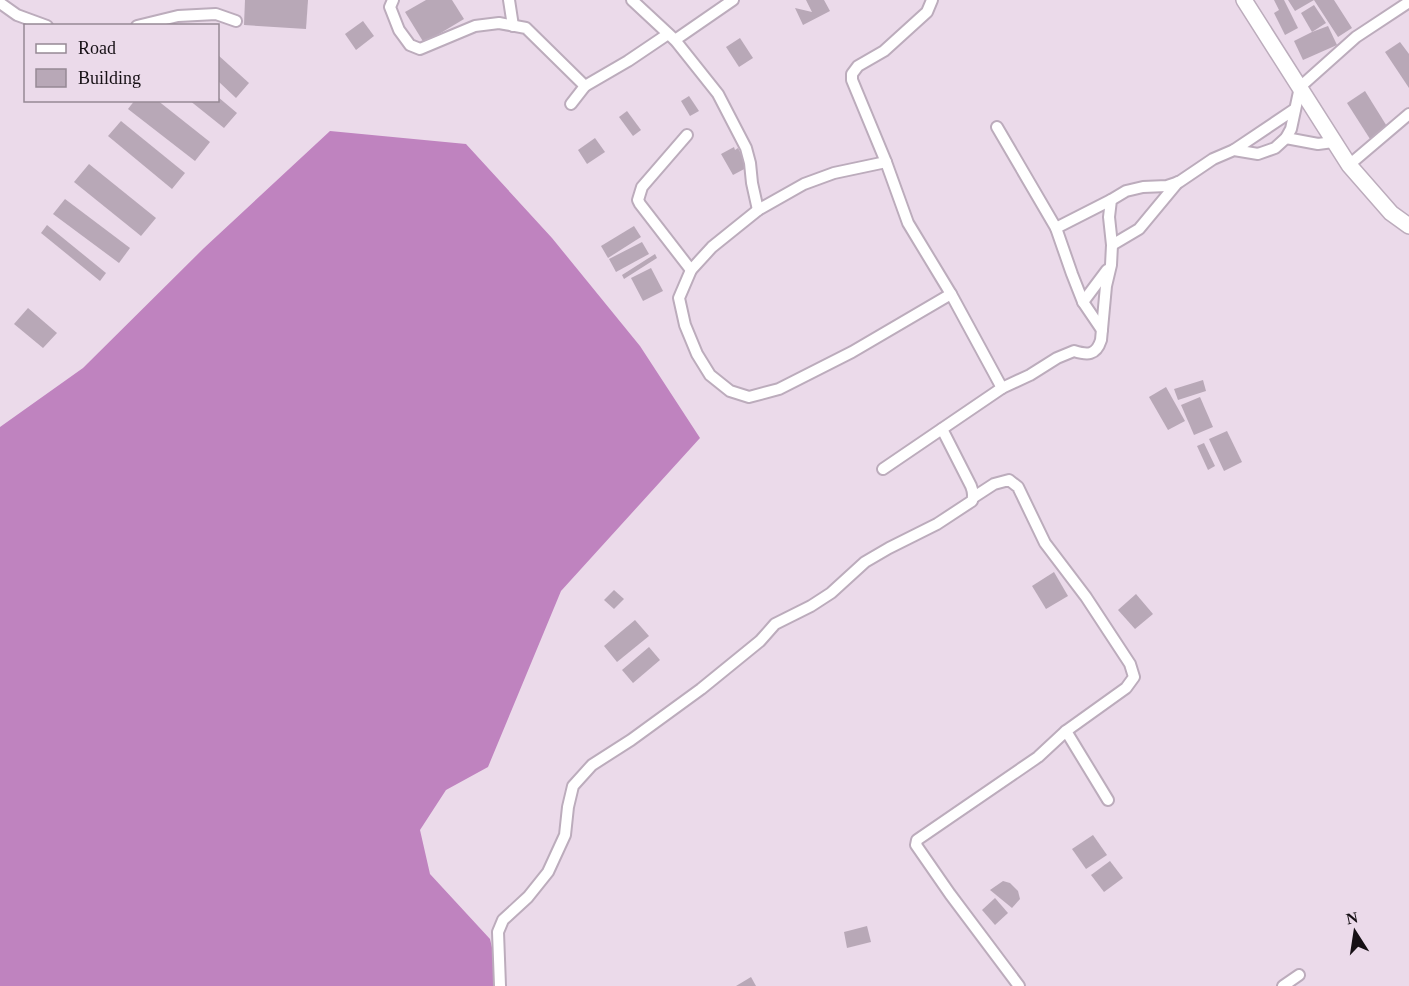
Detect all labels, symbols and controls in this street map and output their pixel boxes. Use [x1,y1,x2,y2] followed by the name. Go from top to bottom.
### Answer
[24,24,219,102] legend
[78,38,116,58] text: Road
[78,68,141,88] text: Building
[1325,902,1385,962] north arrow
[1345,908,1360,927] text: N

